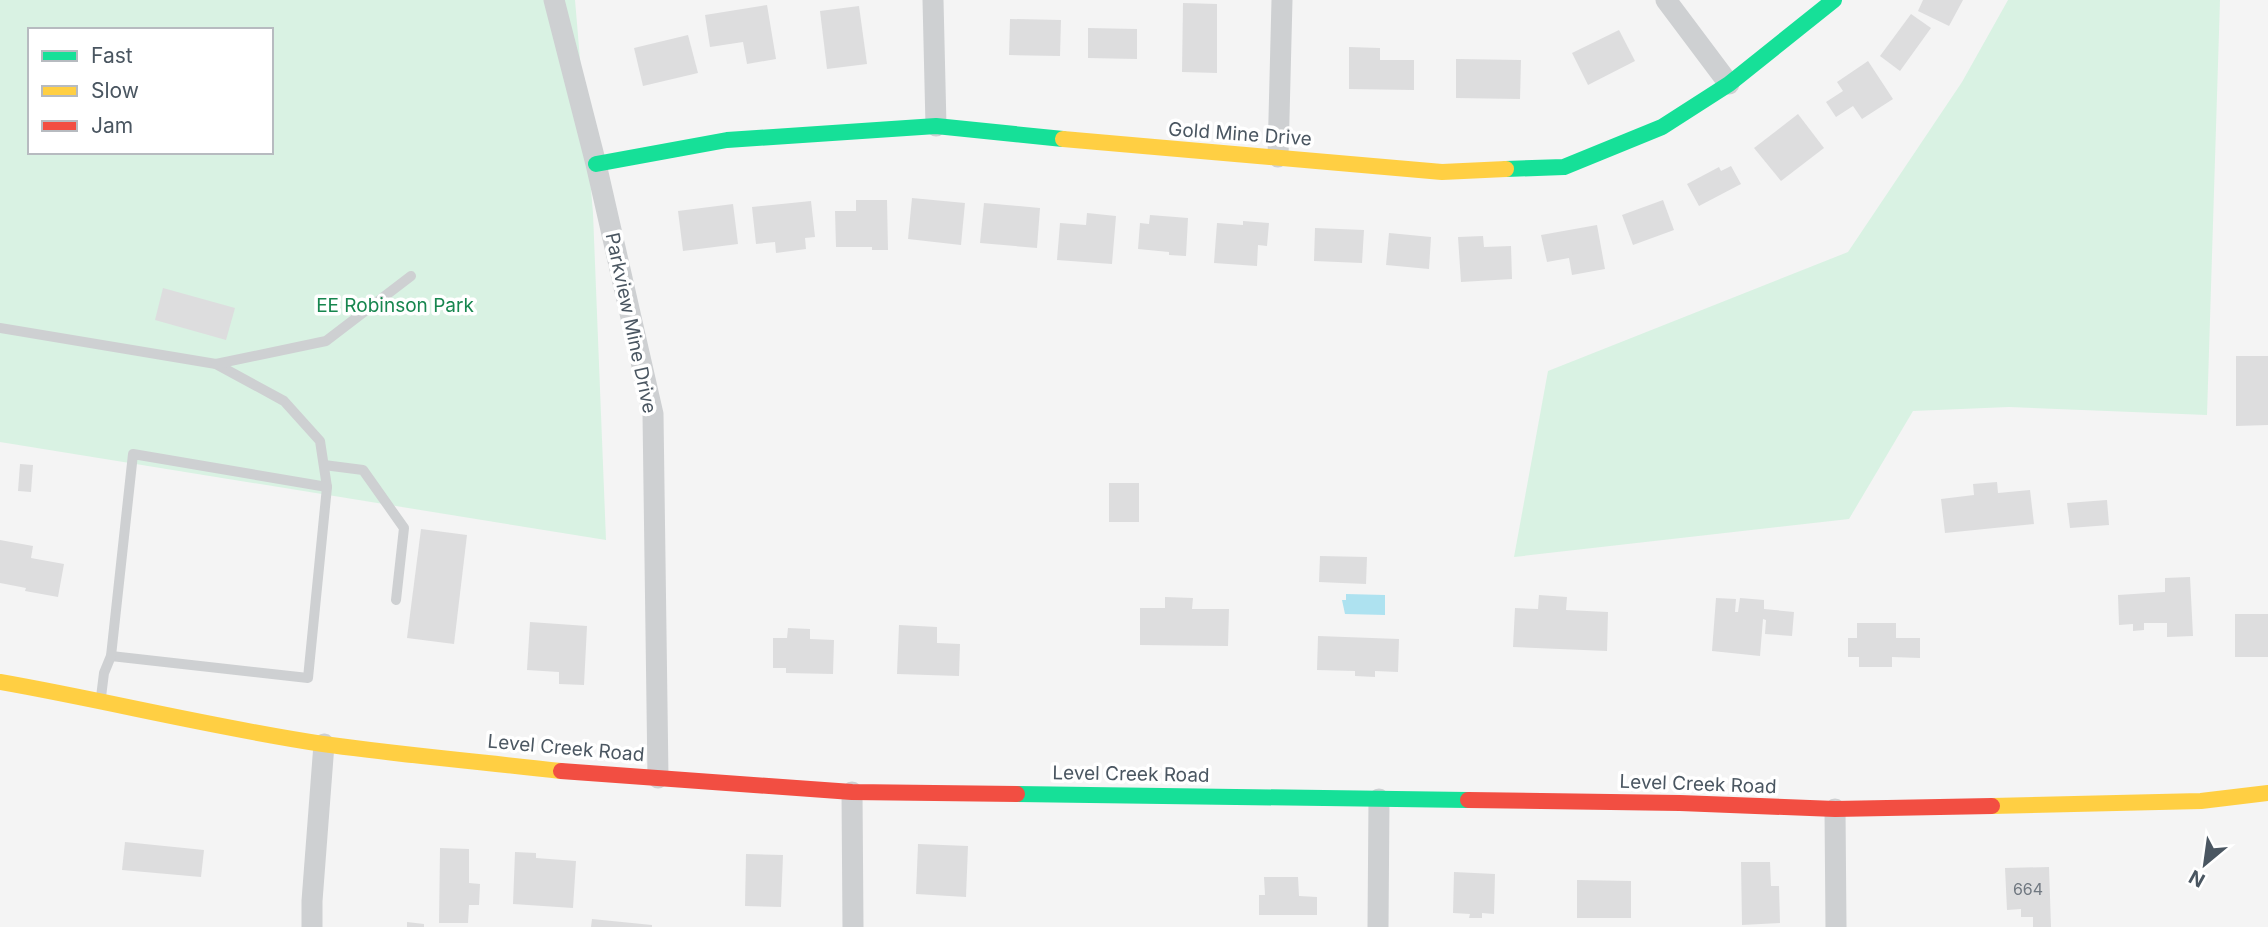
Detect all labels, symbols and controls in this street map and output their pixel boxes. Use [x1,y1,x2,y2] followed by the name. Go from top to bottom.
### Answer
[28,28,273,154] legend
[91,43,133,68] text: Fast
[91,78,139,103] text: Slow
[91,113,133,138] text: Jam
[1168,118,1312,150] street label: Gold Mine Drive
[601,231,661,415] street label: Parkview Mine Drive
[316,294,474,317] park label: EE Robinson Park
[487,730,645,766] street label: Level Creek Road
[1052,761,1210,787] street label: Level Creek Road
[1619,770,1777,798] street label: Level Creek Road
[2170,829,2240,899] north arrow
[2185,865,2209,892] text: N
[2013,879,2043,899] house number: 664

